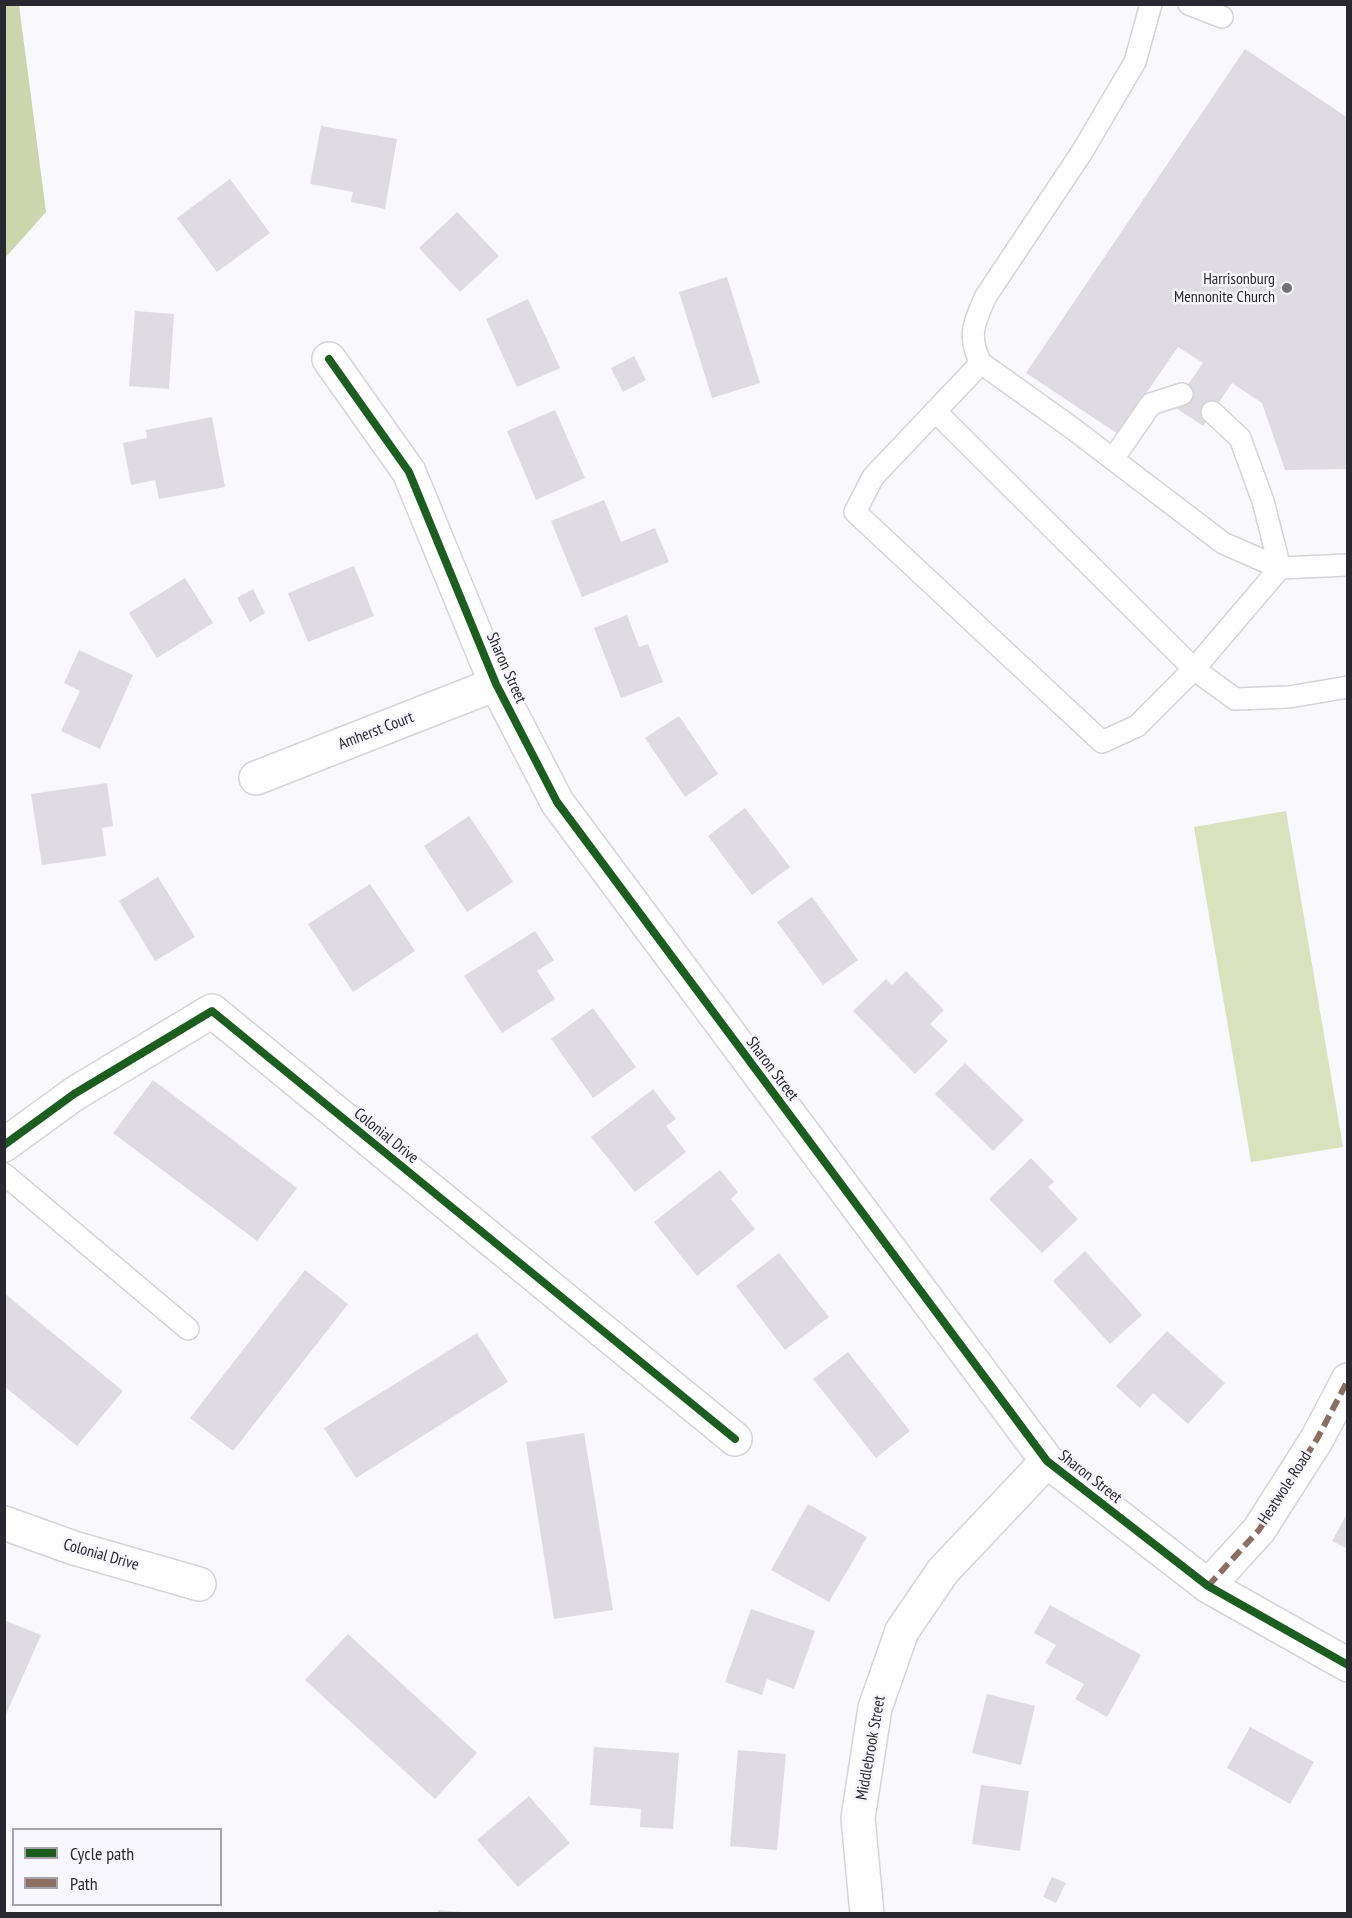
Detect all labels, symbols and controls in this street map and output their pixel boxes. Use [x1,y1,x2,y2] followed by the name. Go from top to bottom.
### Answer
[1174,269,1275,307] place label: Harrisonburg Mennonite Church
[1280,281,1294,295] marker: Harrisonburg Mennonite Church
[482,630,530,706] street label: Sharon Street
[336,708,416,754] street label: Amherst Court
[742,1033,802,1105] street label: Sharon Street
[350,1104,422,1168] street label: Colonial Drive
[1054,1446,1126,1508] street label: Sharon Street
[1254,1448,1316,1528] street label: Heatwole Road
[61,1535,141,1575] street label: Colonial Drive
[852,1694,890,1802] street label: Middlebrook Street
[12,1828,222,1906] legend
[70,1842,134,1865] text: Cycle path
[70,1872,98,1895] text: Path

